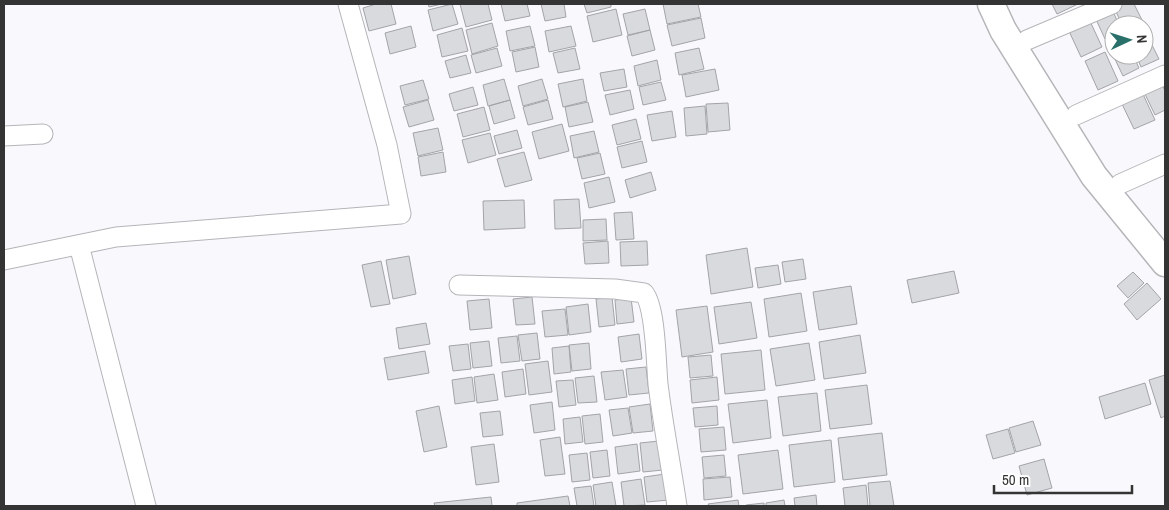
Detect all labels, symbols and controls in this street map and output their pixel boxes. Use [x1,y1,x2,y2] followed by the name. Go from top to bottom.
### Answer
[1104,15,1154,65] north arrow
[1133,34,1151,44] text: N
[994,462,1132,494] scale bar
[1002,469,1029,490] text: 50 m

